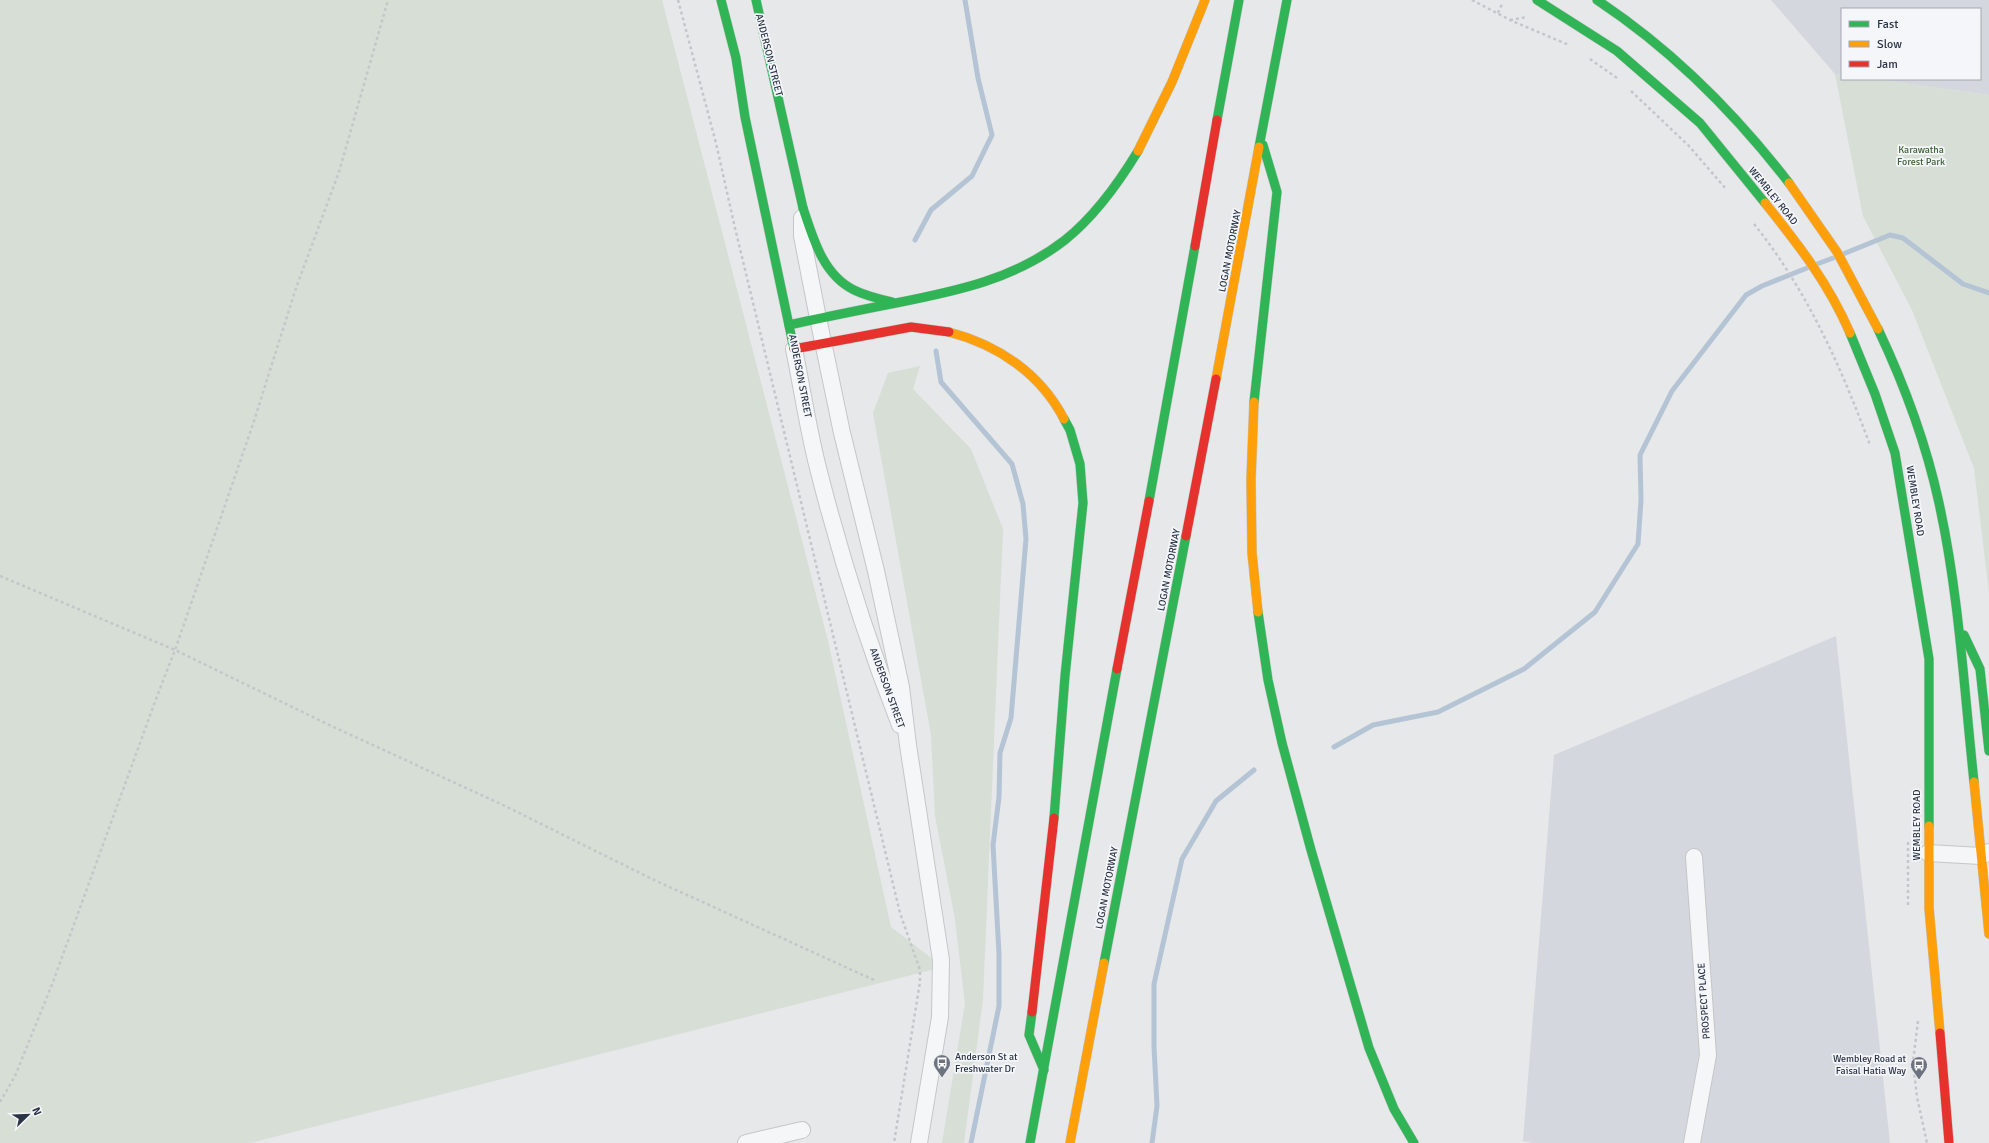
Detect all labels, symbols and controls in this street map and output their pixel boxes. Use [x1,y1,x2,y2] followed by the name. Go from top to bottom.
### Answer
[1841,8,1981,80] legend
[753,13,785,98] street label: ANDERSON STREET
[1877,17,1898,32] text: Fast
[1877,37,1902,52] text: Slow
[1877,57,1898,72] text: Jam
[1897,144,1945,168] park label: Karawatha Forest Park
[1746,165,1800,227] street label: WEMBLEY ROAD
[1216,209,1244,293] street label: LOGAN MOTORWAY
[786,333,814,419] street label: ANDERSON STREET
[1904,465,1926,537] street label: WEMBLEY ROAD
[1155,528,1183,612] street label: LOGAN MOTORWAY
[867,646,907,730] street label: ANDERSON STREET
[1911,789,1923,861] street label: WEMBLEY ROAD
[1093,846,1121,930] street label: LOGAN MOTORWAY
[1695,962,1713,1040] street label: PROSPECT PLACE
[955,1051,1018,1075] place label: Anderson St at Freshwater Dr
[932,1053,952,1078] bus stop icon: Anderson St at Freshwater Dr
[1833,1053,1906,1077] place label: Wembley Road at Faisal Hatia Way
[1909,1055,1929,1080] bus stop icon: Wembley Road at Faisal Hatia Way
[8,1095,48,1135] north arrow
[29,1105,44,1117] text: N

